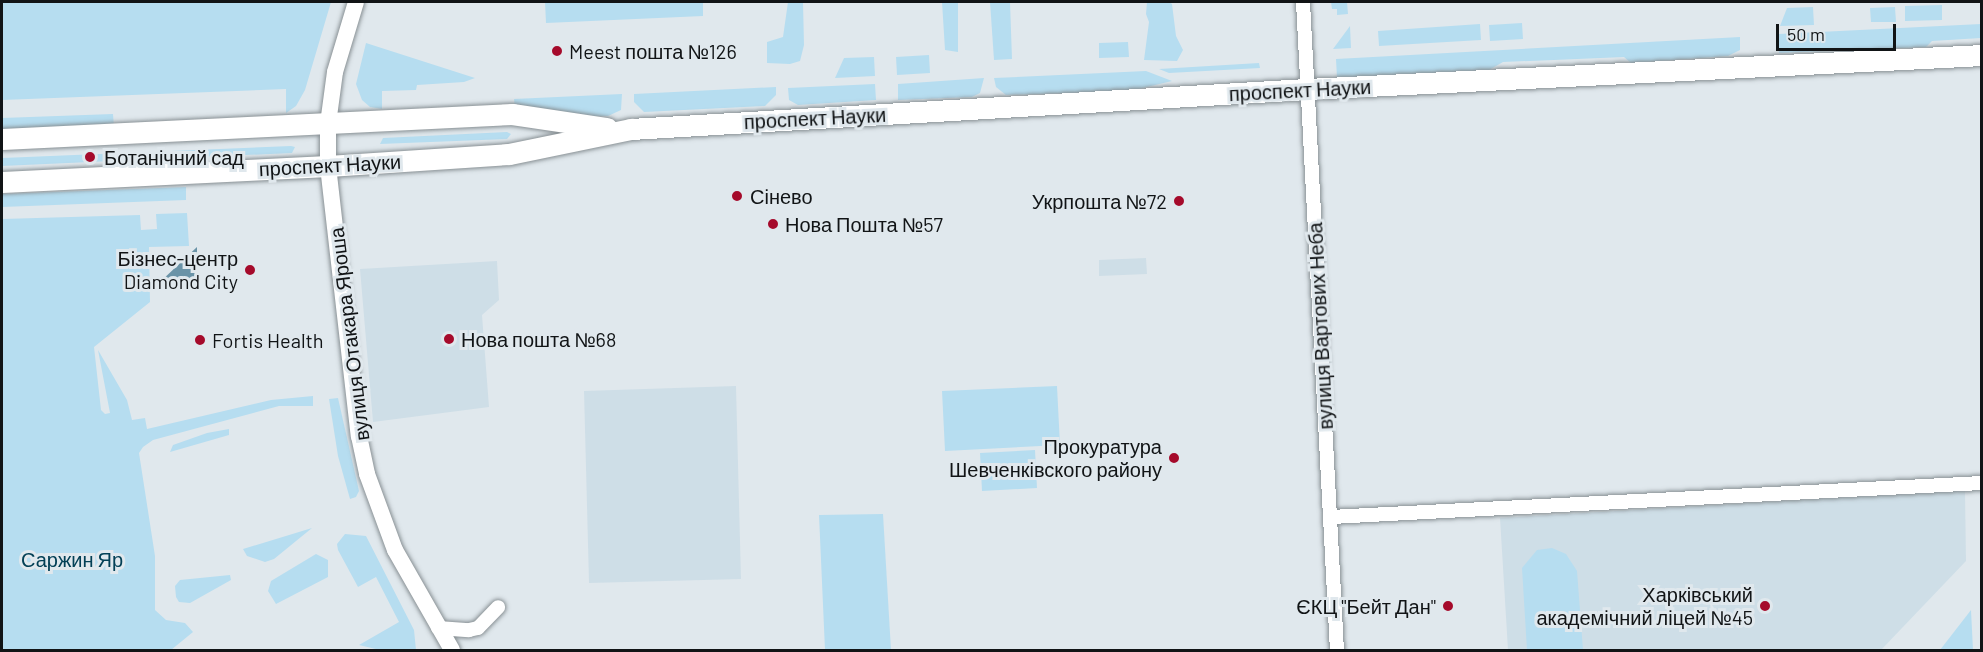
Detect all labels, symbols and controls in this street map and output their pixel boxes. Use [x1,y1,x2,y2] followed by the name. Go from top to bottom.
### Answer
[1779,12,1899,50] scale bar
[1787,23,1825,45] text: 50 m
[569,39,737,63] place label: Meest пошта №126
[550,44,564,58] marker: Meest пошта №126
[1228,74,1372,106] street label: проспект Науки
[743,102,887,134] street label: проспект Науки
[104,145,244,169] place label: Ботанічний сад
[81,148,99,166] marker: Ботанічний сад
[258,149,402,181] street label: проспект Науки
[750,184,813,208] place label: Сінево
[728,187,746,205] marker: Сінево
[1032,189,1167,213] place label: Укрпошта №72
[1172,194,1186,208] marker: Укрпошта №72
[785,212,943,236] place label: Нова Пошта №57
[766,217,780,231] marker: Нова Пошта №57
[1303,222,1337,430] street label: вулиця Вартових Неба
[324,226,374,442] street label: вулиця Отакара Яроша
[118,246,238,293] place label: Бізнес-центр Diamond City
[243,263,257,277] marker: Бізнес-центр Diamond City
[461,327,616,351] place label: Нова пошта №68
[212,328,324,352] place label: Fortis Health
[442,332,456,346] marker: Нова пошта №68
[193,333,207,347] marker: Fortis Health
[949,434,1162,481] place label: Прокуратура Шевченківского району
[1167,451,1181,465] marker: Прокуратура Шевченківского району
[21,547,123,571] park label: Саржин Яр
[1536,582,1753,629] place label: Харківський академічний ліцей №45
[1296,594,1436,618] place label: ЄКЦ "Бейт Дан"
[1441,599,1455,613] marker: ЄКЦ "Бейт Дан"
[1758,599,1772,613] marker: Харківський академічний ліцей №45

